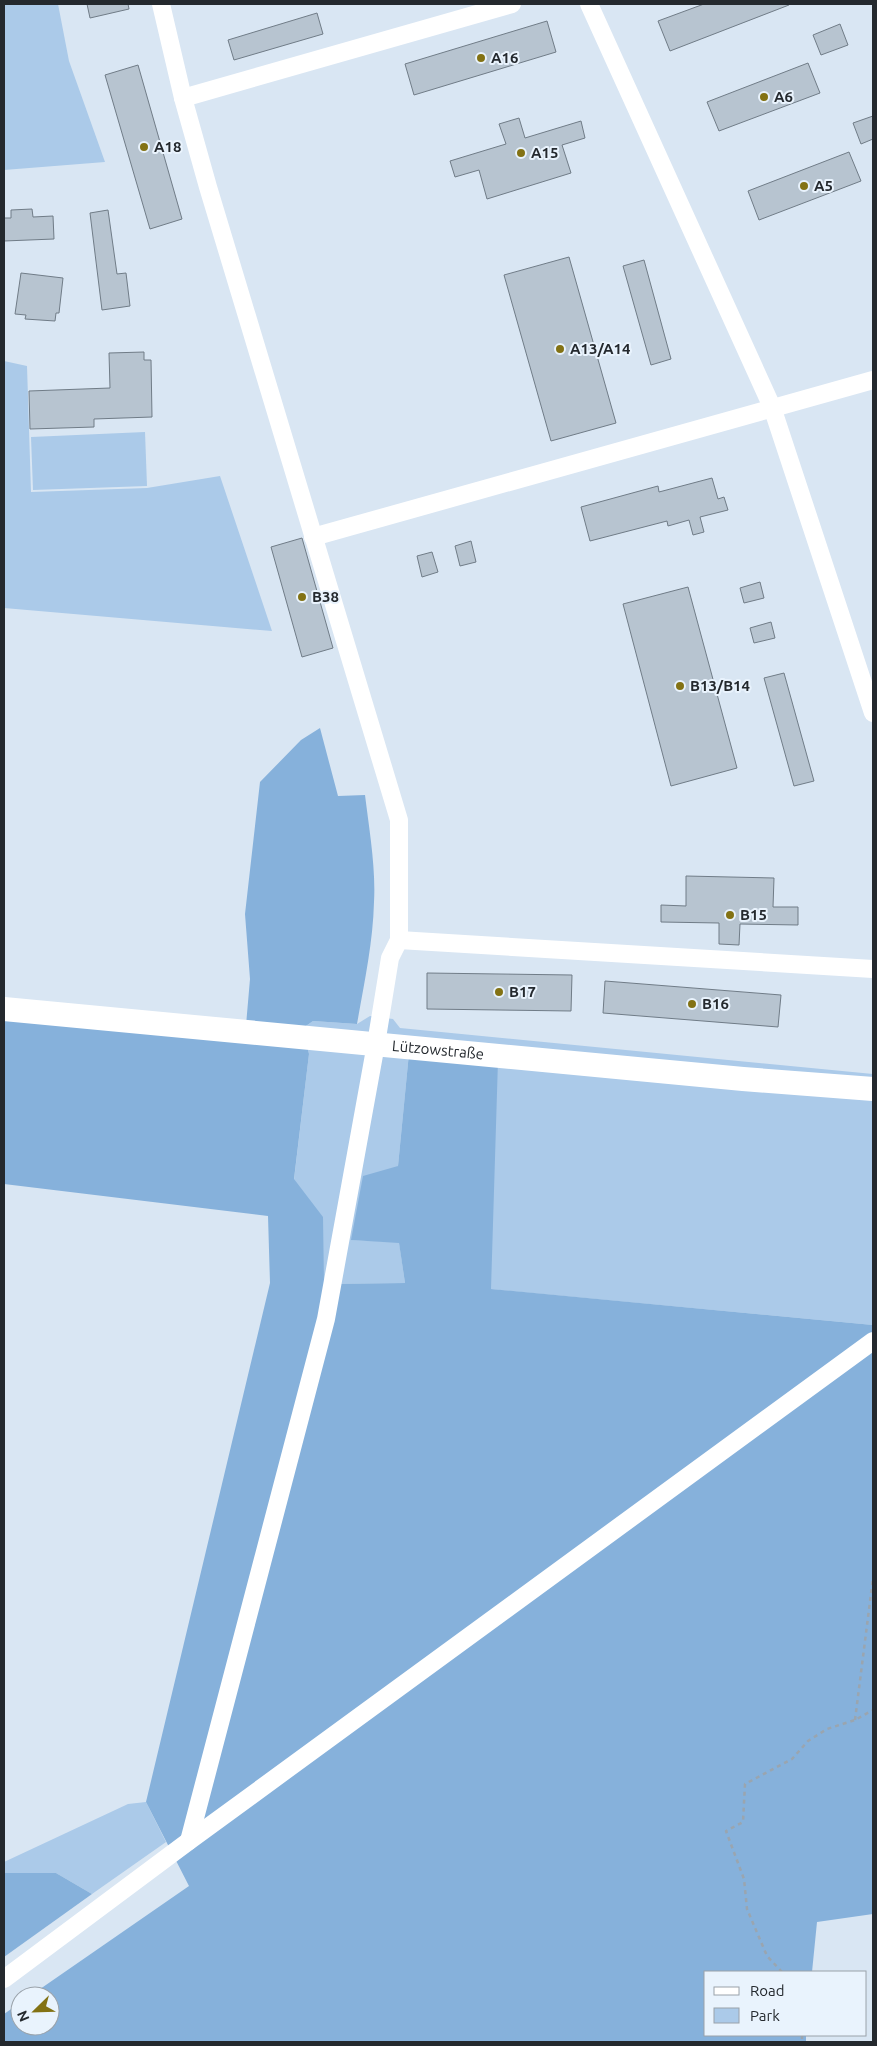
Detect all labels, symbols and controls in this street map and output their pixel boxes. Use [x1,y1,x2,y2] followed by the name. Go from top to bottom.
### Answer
[491,49,518,66] place label: A16
[475,52,487,64] marker: A16
[774,88,793,105] place label: A6
[758,91,770,103] marker: A6
[154,138,181,155] place label: A18
[138,141,150,153] marker: A18
[531,144,558,161] place label: A15
[515,147,527,159] marker: A15
[814,177,833,194] place label: A5
[798,180,810,192] marker: A5
[570,340,630,357] place label: A13/A14
[554,343,566,355] marker: A13/A14
[312,588,339,605] place label: B38
[296,591,308,603] marker: B38
[690,677,750,694] place label: B13/B14
[674,680,686,692] marker: B13/B14
[740,906,767,923] place label: B15
[724,909,736,921] marker: B15
[509,983,536,1000] place label: B17
[493,986,505,998] marker: B17
[702,995,729,1012] place label: B16
[686,998,698,1010] marker: B16
[391,1037,485,1062] street label: Lützowstraße
[704,1971,867,2036] legend
[750,1982,785,1999] text: Road
[10,1986,60,2036] north arrow
[750,2007,780,2024] text: Park
[14,2008,32,2024] text: N

